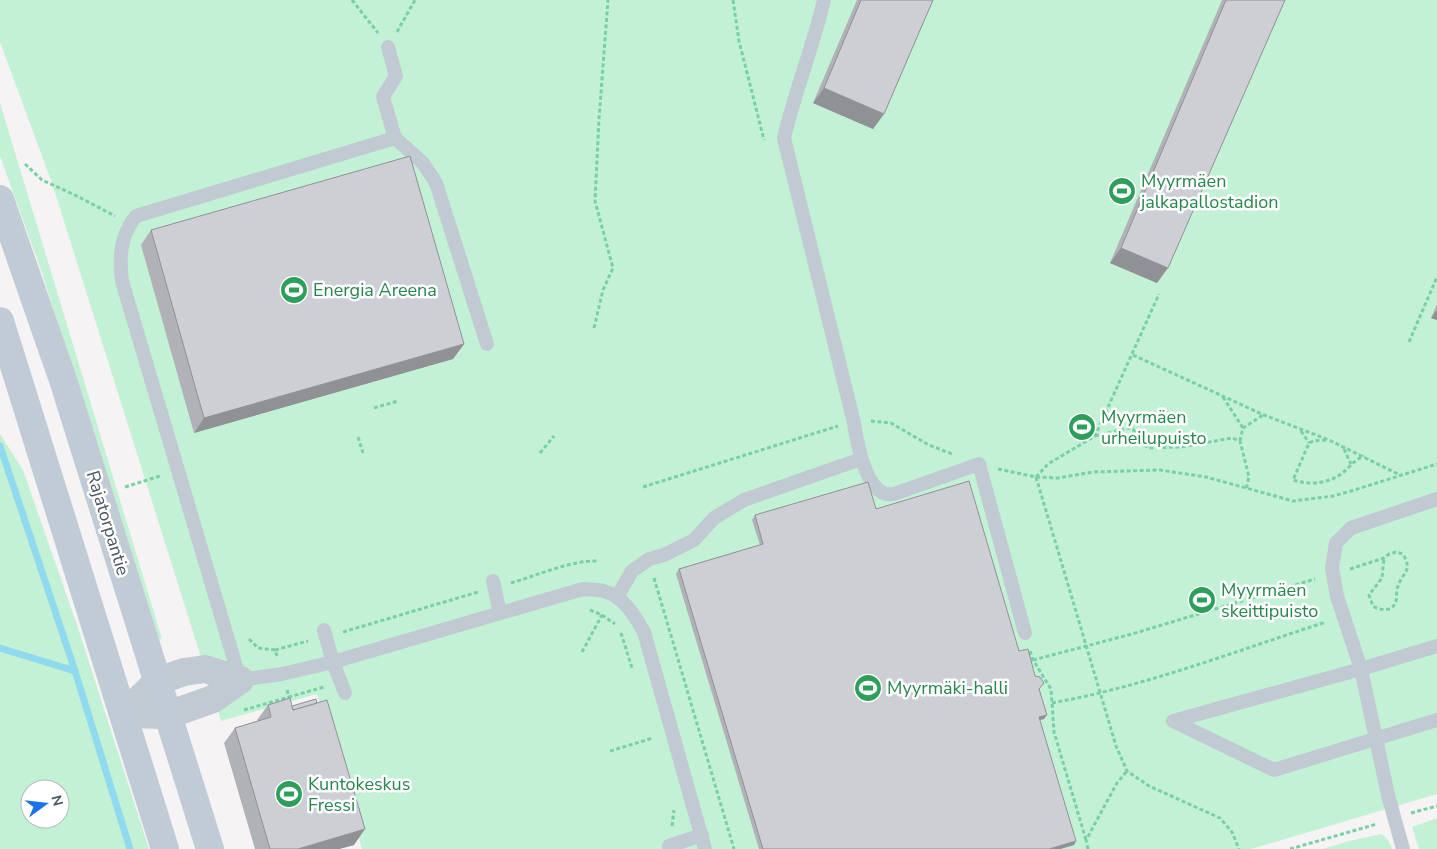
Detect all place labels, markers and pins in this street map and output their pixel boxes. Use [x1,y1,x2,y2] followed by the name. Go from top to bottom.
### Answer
[1139,169,1278,214] place label: Myyrmäen jalkapallostadion
[1107,176,1137,206] sports icon: Myyrmäen jalkapallostadion
[279,275,309,305] sports icon: Energia Areena
[313,278,437,302] place label: Energia Areena
[1101,405,1207,450] place label: Myyrmäen urheilupuisto
[1067,412,1097,442] sports icon: Myyrmäen urheilupuisto
[1221,578,1318,623] place label: Myyrmäen skeittipuisto
[1187,585,1217,615] sports icon: Myyrmäen skeittipuisto
[853,673,883,703] sports icon: Myyrmäki-halli
[887,676,1008,700] place label: Myyrmäki-halli
[308,772,410,817] place label: Kuntokeskus Fressi
[274,779,304,809] sports icon: Kuntokeskus Fressi

